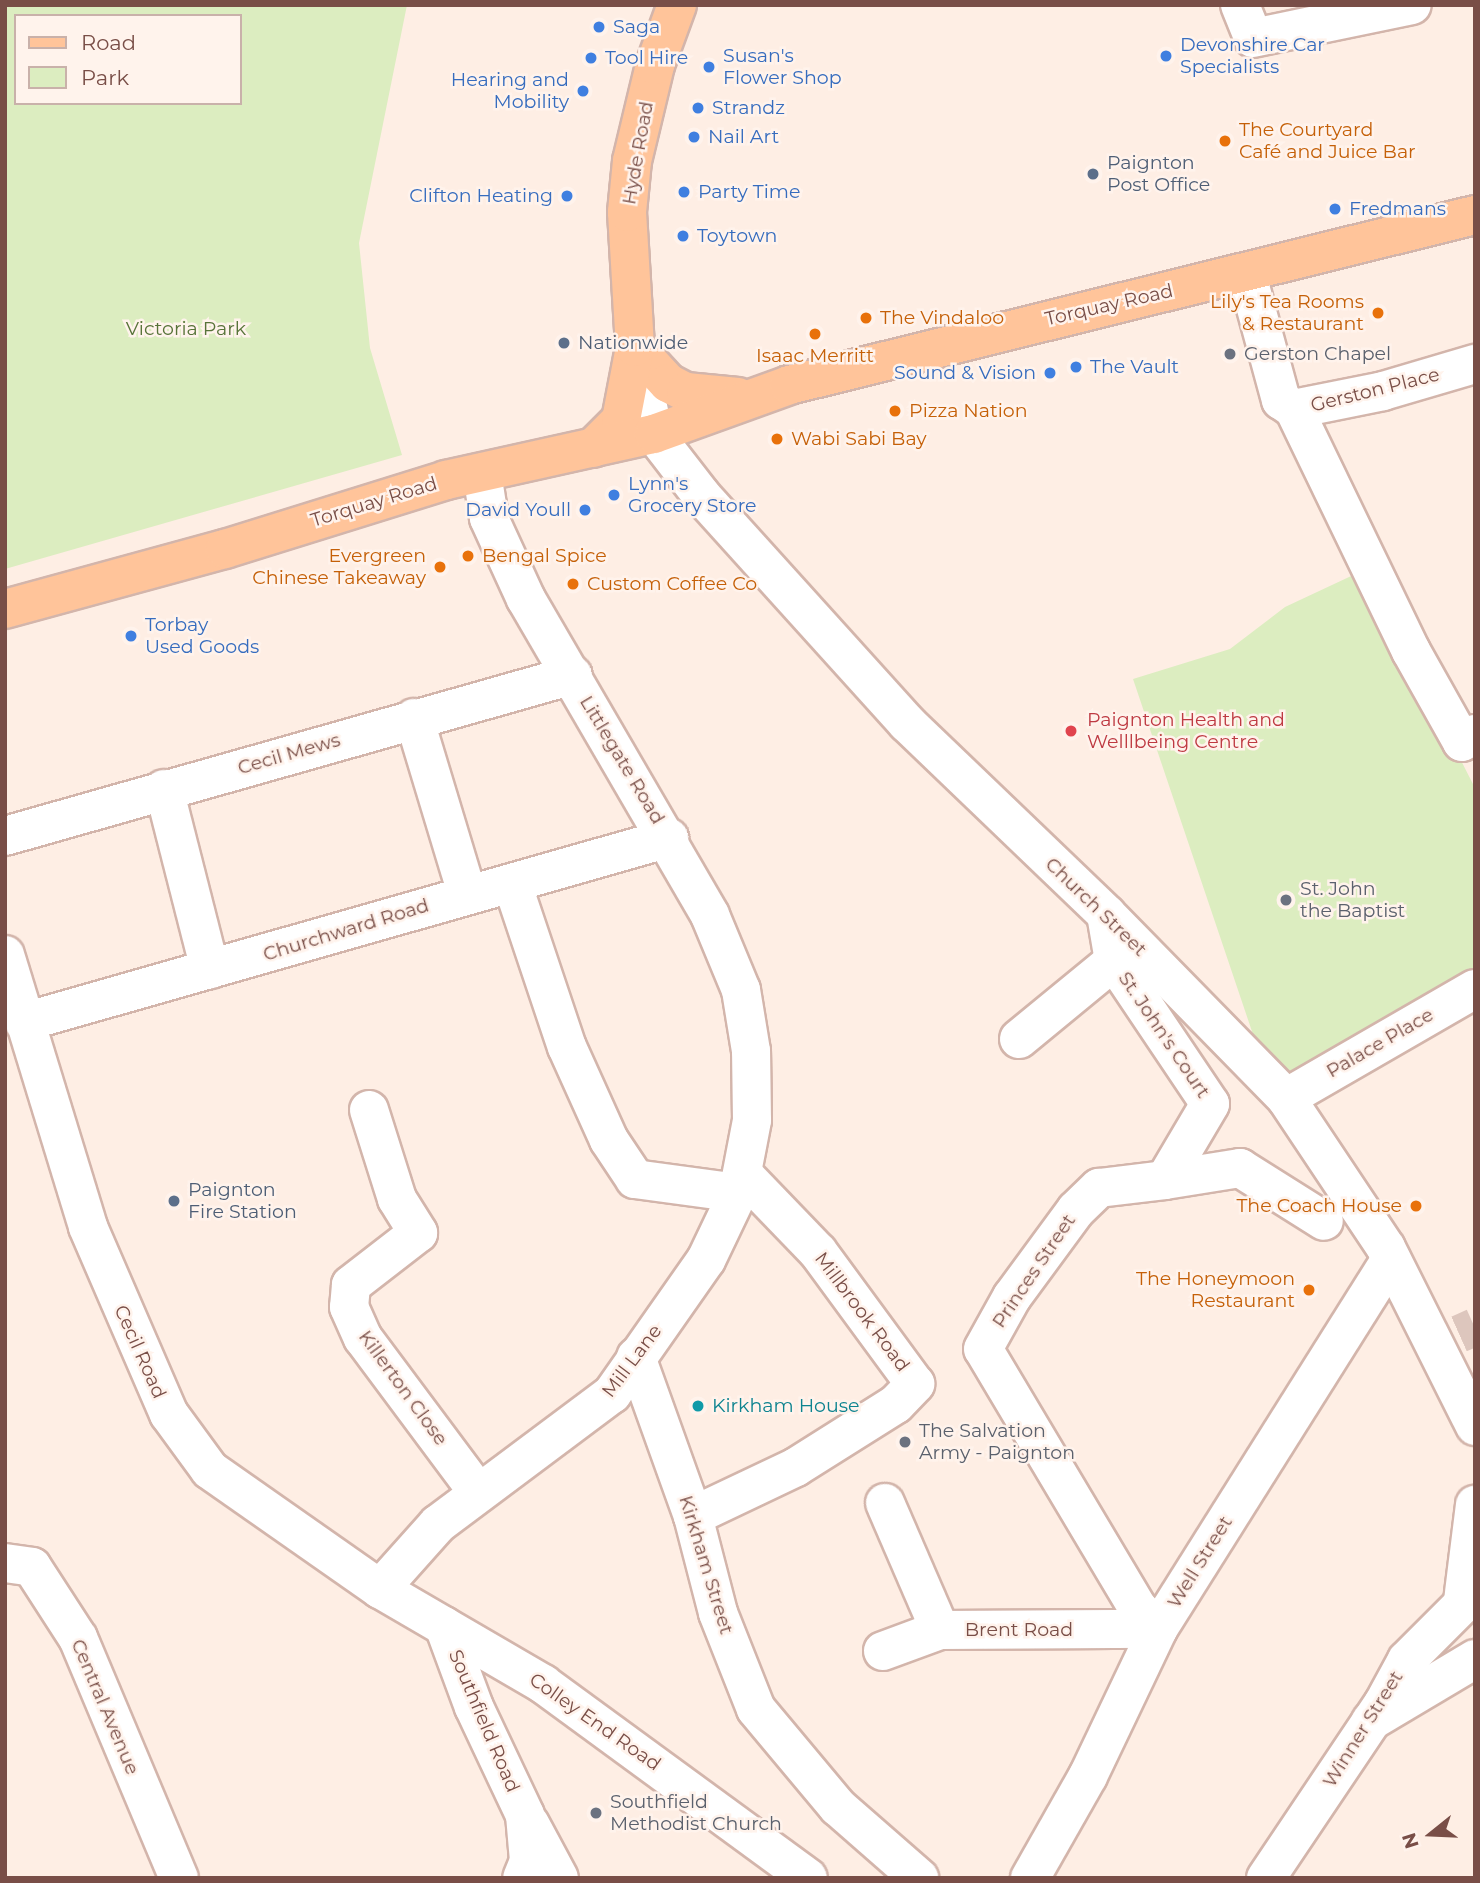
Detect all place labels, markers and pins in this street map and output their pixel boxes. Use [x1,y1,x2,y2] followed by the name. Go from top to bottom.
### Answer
[613,16,660,38] place label: Saga
[591,19,607,35] marker: Saga
[1180,34,1325,78] place label: Devonshire Car Specialists
[723,45,842,89] place label: Susan's Flower Shop
[605,47,688,69] place label: Tool Hire
[1158,48,1174,64] marker: Devonshire Car Specialists
[583,50,599,66] marker: Tool Hire
[701,59,717,75] marker: Susan's Flower Shop
[451,69,569,113] place label: Hearing and Mobility
[575,83,591,99] marker: Hearing and Mobility
[712,97,785,119] place label: Strandz
[690,100,706,116] marker: Strandz
[1239,119,1416,163] place label: The Courtyard Café and Juice Bar
[708,126,779,148] place label: Nail Art
[686,129,702,145] marker: Nail Art
[1217,133,1233,149] marker: The Courtyard Café and Juice Bar
[1107,152,1210,196] place label: Paignton Post Office
[1085,166,1101,182] marker: Paignton Post Office
[698,181,800,203] place label: Party Time
[676,184,692,200] marker: Party Time
[409,185,553,207] place label: Clifton Heating
[559,188,575,204] marker: Clifton Heating
[1349,198,1446,220] place label: Fredmans
[1327,201,1343,217] marker: Fredmans
[697,225,777,247] place label: Toytown
[675,228,691,244] marker: Toytown
[1210,291,1364,335] place label: Lily's Tea Rooms & Restaurant
[1370,305,1386,321] marker: Lily's Tea Rooms & Restaurant
[880,307,1004,329] place label: The Vindaloo
[858,310,874,326] marker: The Vindaloo
[807,326,823,342] marker: Isaac Merritt
[578,332,688,354] place label: Nationwide
[556,335,572,351] marker: Nationwide
[1244,343,1391,365] place label: Gerston Chapel
[756,345,874,367] place label: Isaac Merritt
[1222,346,1238,362] marker: Gerston Chapel
[1090,356,1179,378] place label: The Vault
[1068,359,1084,375] marker: The Vault
[894,362,1036,384] place label: Sound & Vision
[1042,365,1058,381] marker: Sound & Vision
[909,400,1028,422] place label: Pizza Nation
[887,403,903,419] marker: Pizza Nation
[791,428,927,450] place label: Wabi Sabi Bay
[769,431,785,447] marker: Wabi Sabi Bay
[628,473,757,517] place label: Lynn's Grocery Store
[606,487,622,503] marker: Lynn's Grocery Store
[465,499,571,521] place label: David Youll
[577,502,593,518] marker: David Youll
[252,545,426,589] place label: Evergreen Chinese Takeaway
[482,545,607,567] place label: Bengal Spice
[460,548,476,564] marker: Bengal Spice
[432,559,448,575] marker: Evergreen Chinese Takeaway
[587,573,757,595] place label: Custom Coffee Co
[565,576,581,592] marker: Custom Coffee Co
[145,614,259,658] place label: Torbay Used Goods
[123,628,139,644] marker: Torbay Used Goods
[1087,709,1285,753] place label: Paignton Health and Welllbeing Centre
[1061,721,1081,741] marker: Paignton Health and Welllbeing Centre
[1300,878,1405,922] place label: St. John the Baptist
[1278,892,1294,908] marker: St. John the Baptist
[188,1179,297,1223] place label: Paignton Fire Station
[166,1193,182,1209] marker: Paignton Fire Station
[1236,1195,1402,1217] place label: The Coach House
[1408,1198,1424,1214] marker: The Coach House
[1136,1268,1295,1312] place label: The Honeymoon Restaurant
[1301,1282,1317,1298] marker: The Honeymoon Restaurant
[712,1395,860,1417] place label: Kirkham House
[690,1398,706,1414] marker: Kirkham House
[919,1420,1075,1464] place label: The Salvation Army - Paignton
[897,1434,913,1450] marker: The Salvation Army - Paignton
[610,1791,782,1835] place label: Southfield Methodist Church
[588,1805,604,1821] marker: Southfield Methodist Church

